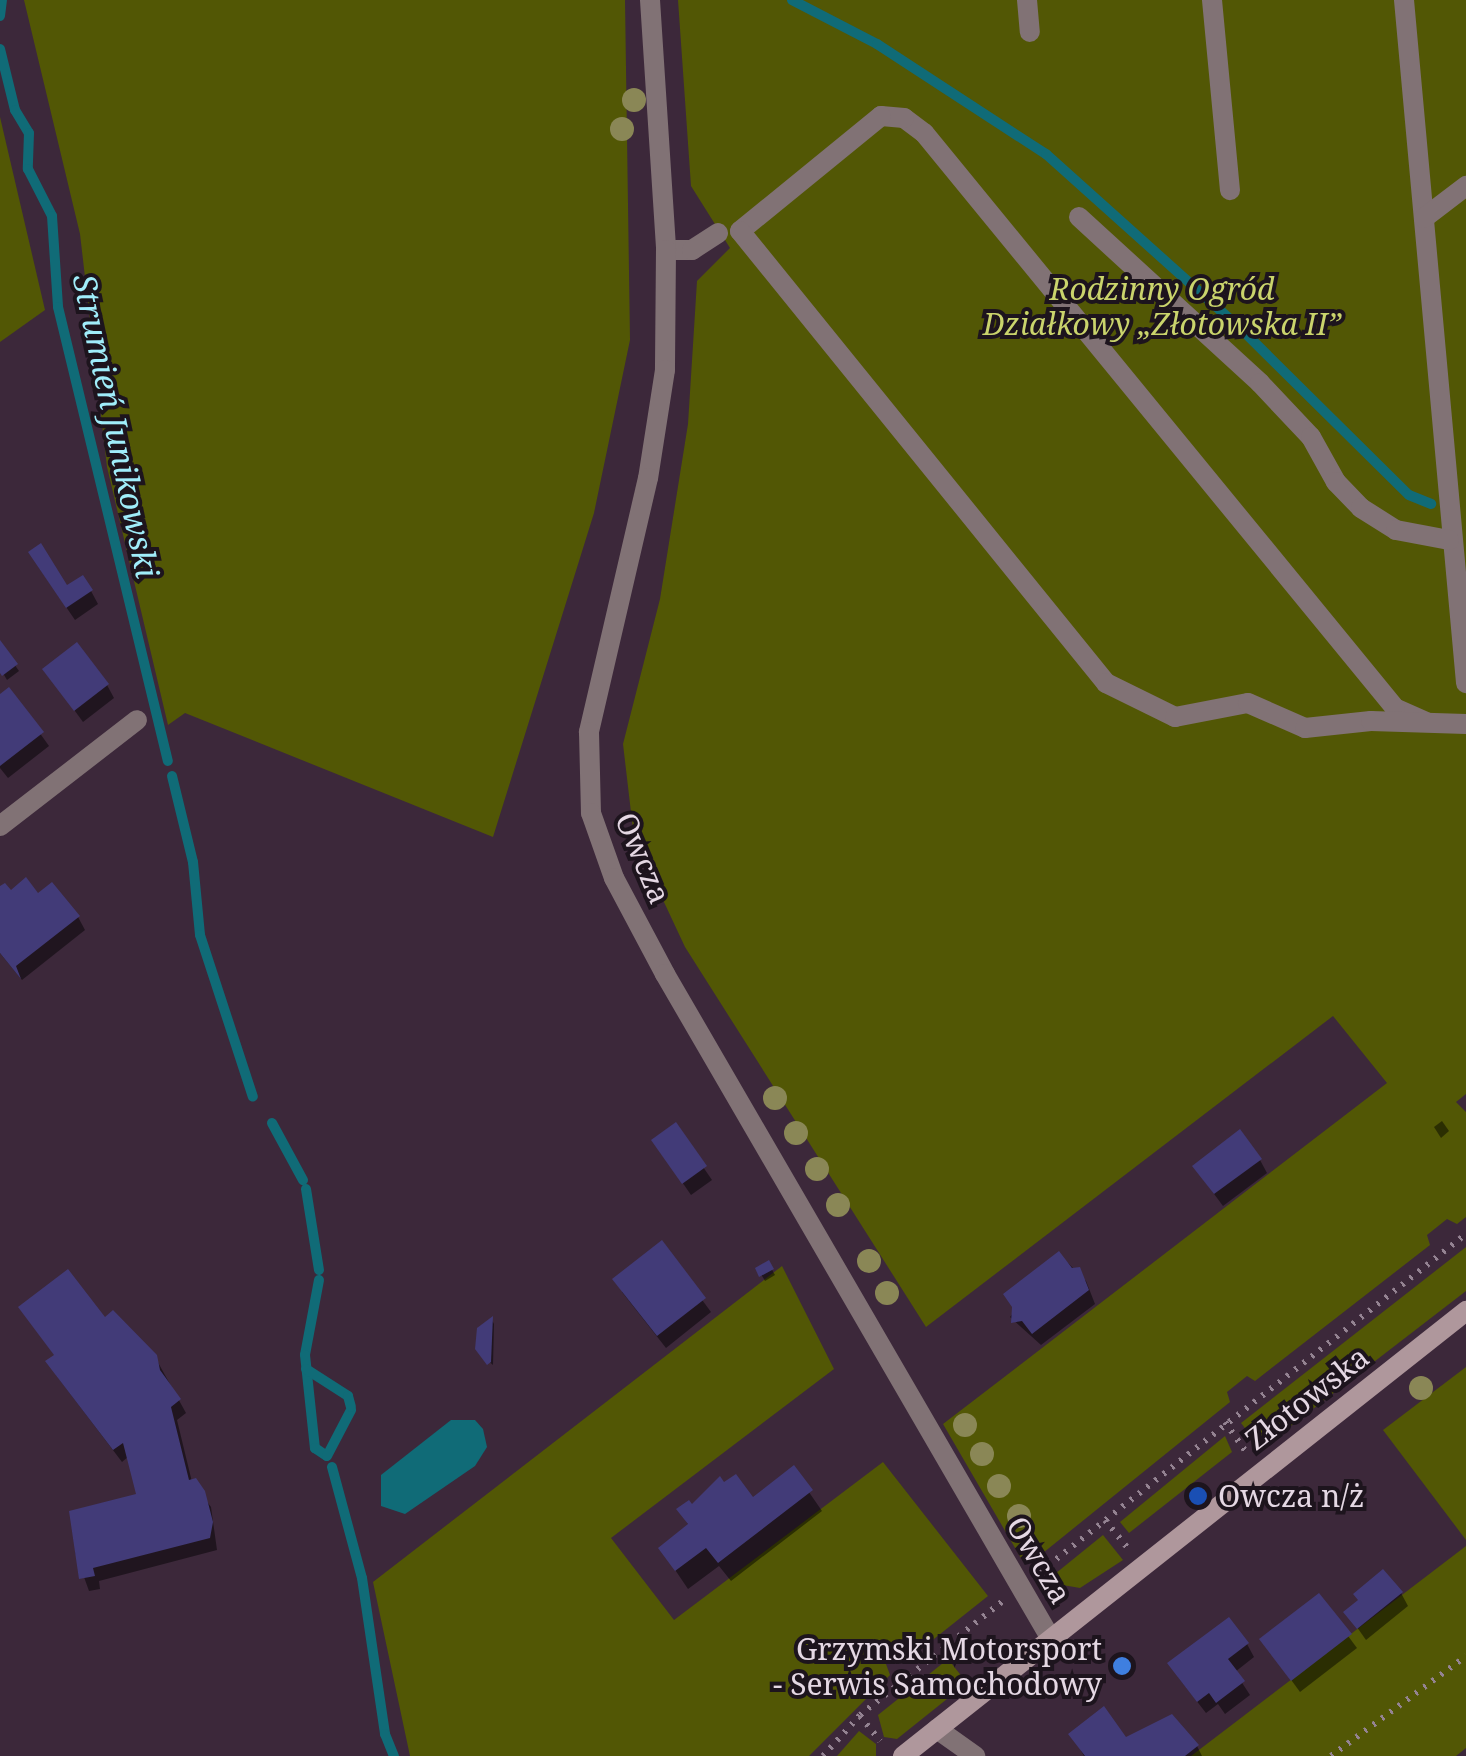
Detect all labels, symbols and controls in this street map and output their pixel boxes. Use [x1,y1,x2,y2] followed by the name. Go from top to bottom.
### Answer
[65,271,167,581] water label: Strumień Junikowski
[983,271,1341,342] park label: Rodzinny Ogród Działkowy „Złotowska II”
[608,807,678,909] street label: Owcza
[1238,1339,1376,1457] street label: Złotowska
[1218,1478,1364,1514] place label: Owcza n/ż
[1187,1485,1209,1507] marker: Owcza n/ż
[999,1510,1079,1610] street label: Owcza
[773,1631,1102,1702] place label: Grzymski Motorsport - Serwis Samochodowy
[1111,1655,1133,1677] marker: Grzymski Motorsport - Serwis Samochodowy

